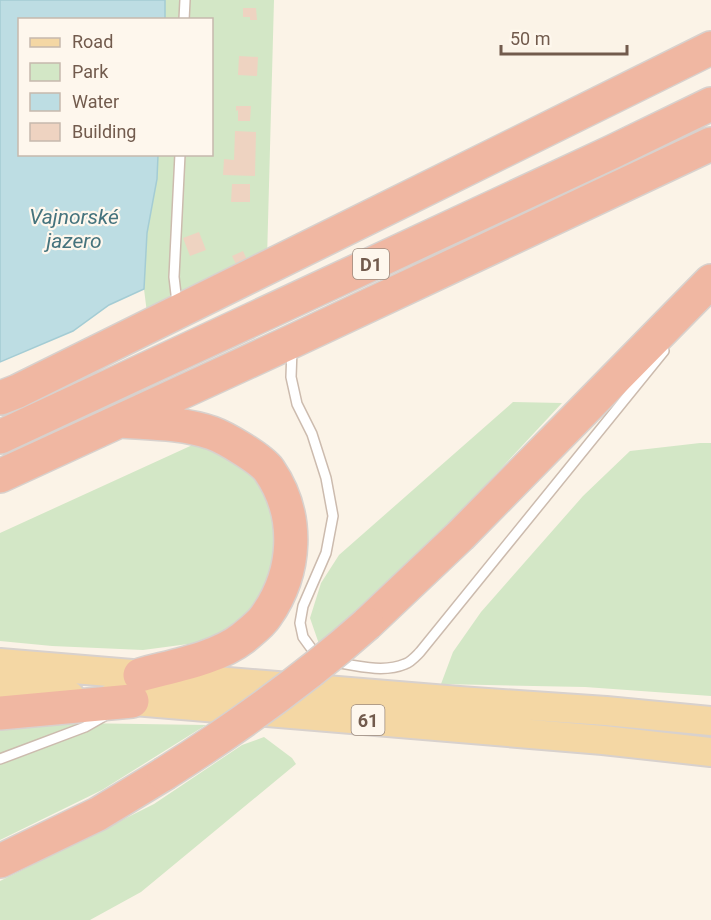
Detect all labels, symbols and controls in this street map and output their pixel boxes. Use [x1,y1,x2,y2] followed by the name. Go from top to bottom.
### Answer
[18,18,213,156] legend
[501,18,627,56] scale bar
[510,28,550,49] text: 50 m
[72,31,113,52] text: Road
[72,61,109,82] text: Park
[72,91,119,112] text: Water
[72,121,136,142] text: Building
[29,205,119,253] water label: Vajnorské jazero
[353,249,389,279] road number: D1
[352,705,385,735] road number: 61

